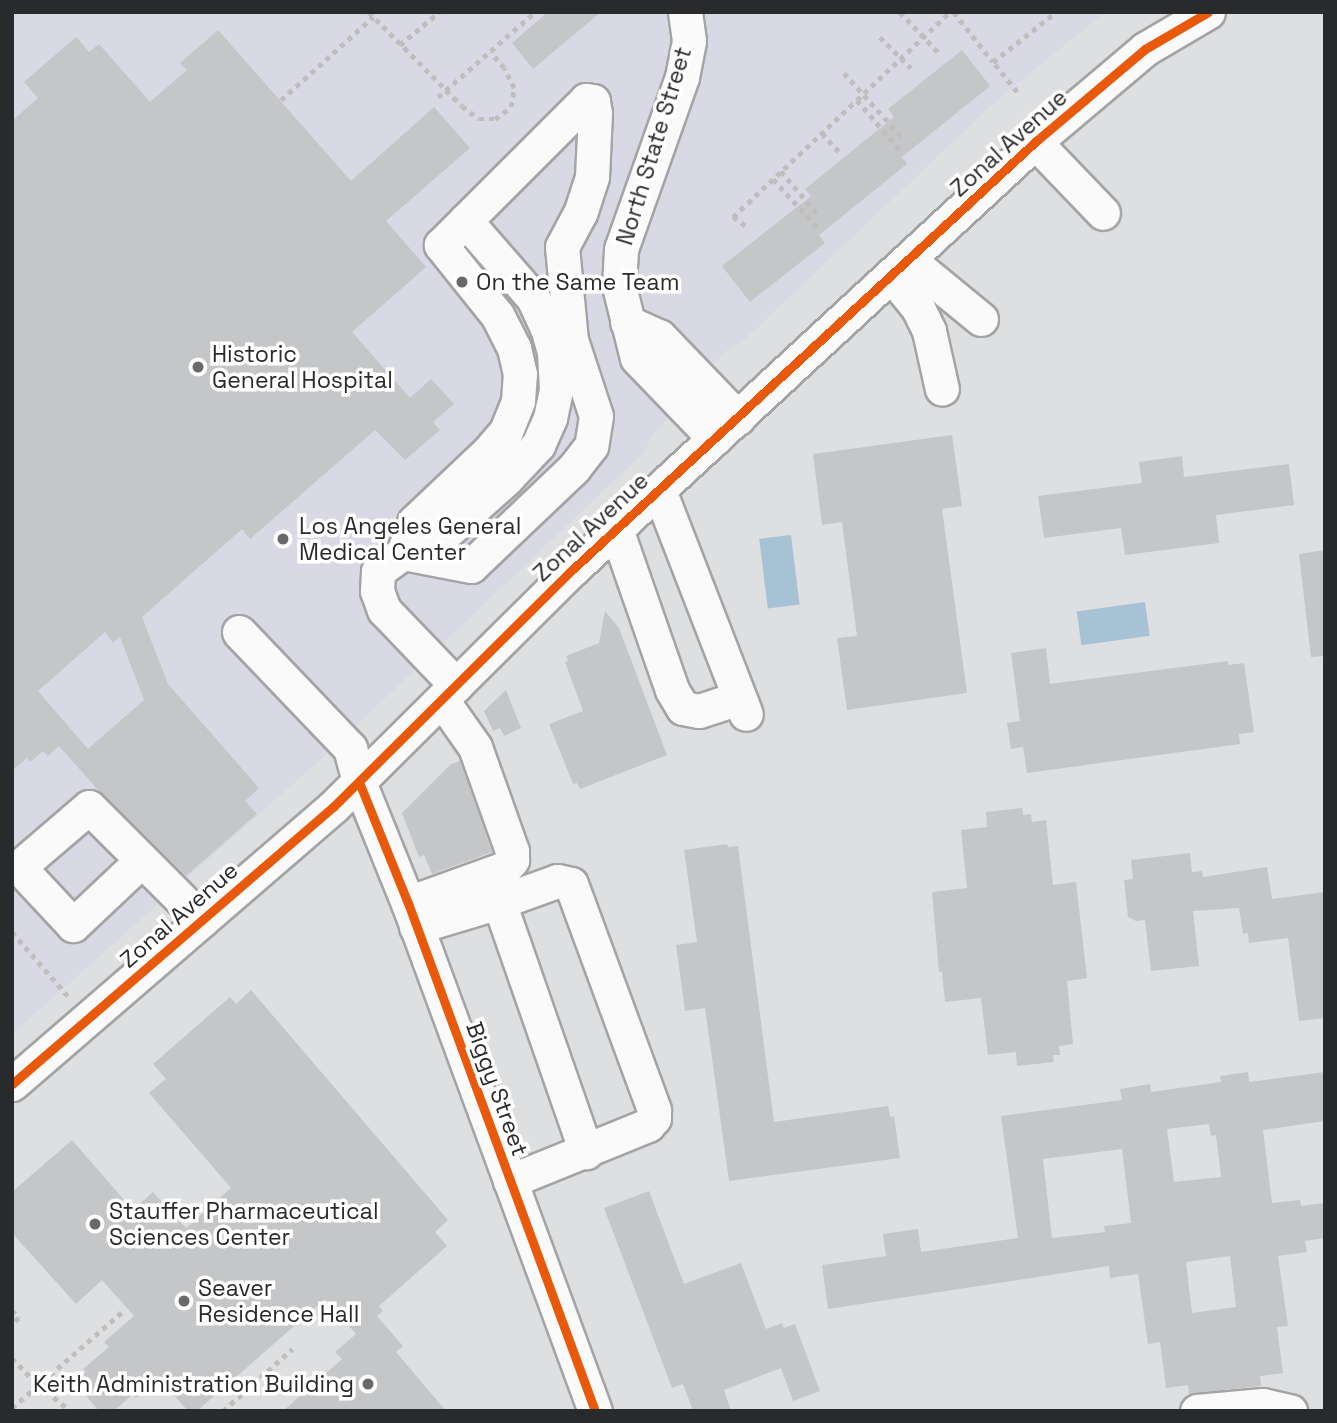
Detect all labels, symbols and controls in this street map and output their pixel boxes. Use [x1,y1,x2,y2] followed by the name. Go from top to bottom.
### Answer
[611,44,697,248] street label: North State Street
[945,83,1073,203] street label: Zonal Avenue
[476,268,680,296] place label: On the Same Team
[454,274,470,290] marker: On the Same Team
[212,340,393,394] place label: Historic General Hospital
[190,359,206,375] marker: Historic General Hospital
[528,467,654,587] street label: Zonal Avenue
[299,512,522,566] place label: Los Angeles General Medical Center
[273,529,293,549] marker: Los Angeles General Medical Center
[114,856,244,974] street label: Zonal Avenue
[460,1018,534,1160] street label: Biggy Street
[109,1197,379,1251] place label: Stauffer Pharmaceutical Sciences Center
[87,1216,103,1232] marker: Stauffer Pharmaceutical Sciences Center
[198,1274,359,1328] place label: Seaver Residence Hall
[176,1293,192,1309] marker: Seaver Residence Hall
[33,1370,354,1398] place label: Keith Administration Building
[360,1376,376,1392] marker: Keith Administration Building

